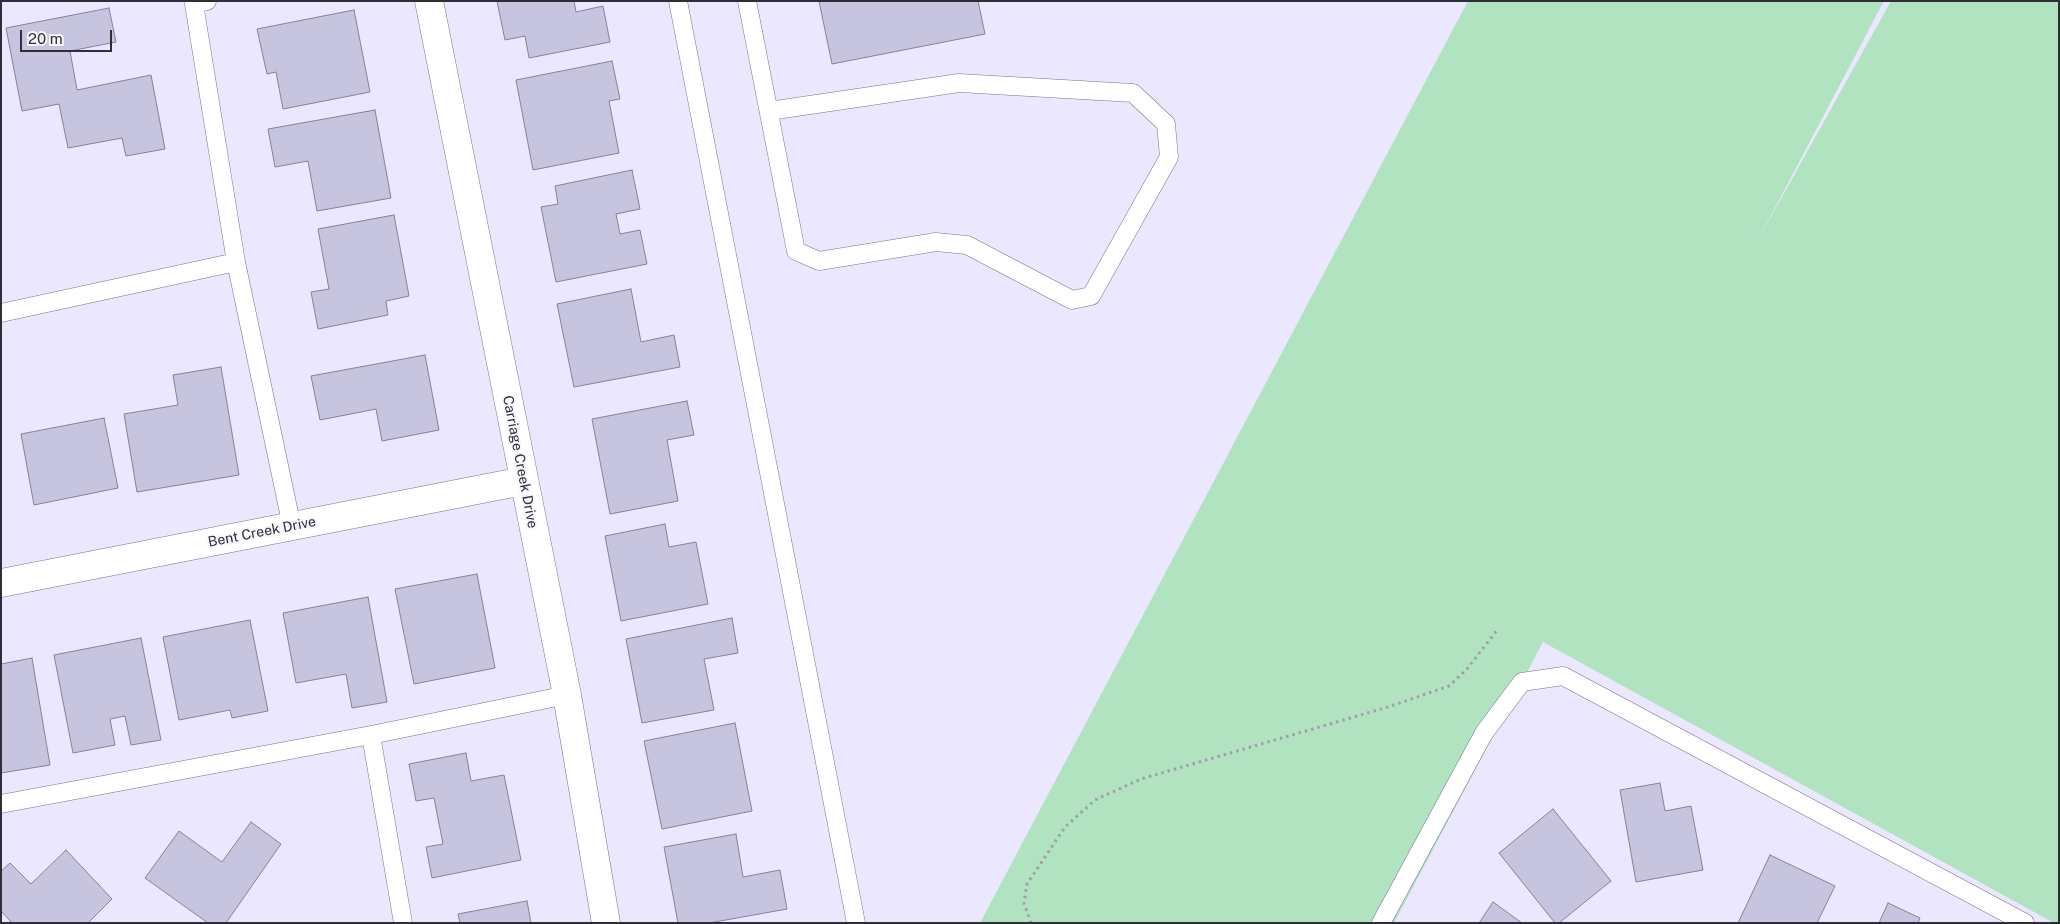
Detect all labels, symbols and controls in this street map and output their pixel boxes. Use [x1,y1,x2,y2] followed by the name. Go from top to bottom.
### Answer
[22,20,115,52] scale bar
[28,30,63,47] text: 20 m
[499,394,541,530] street label: Carriage Creek Drive
[207,513,317,551] street label: Bent Creek Drive

